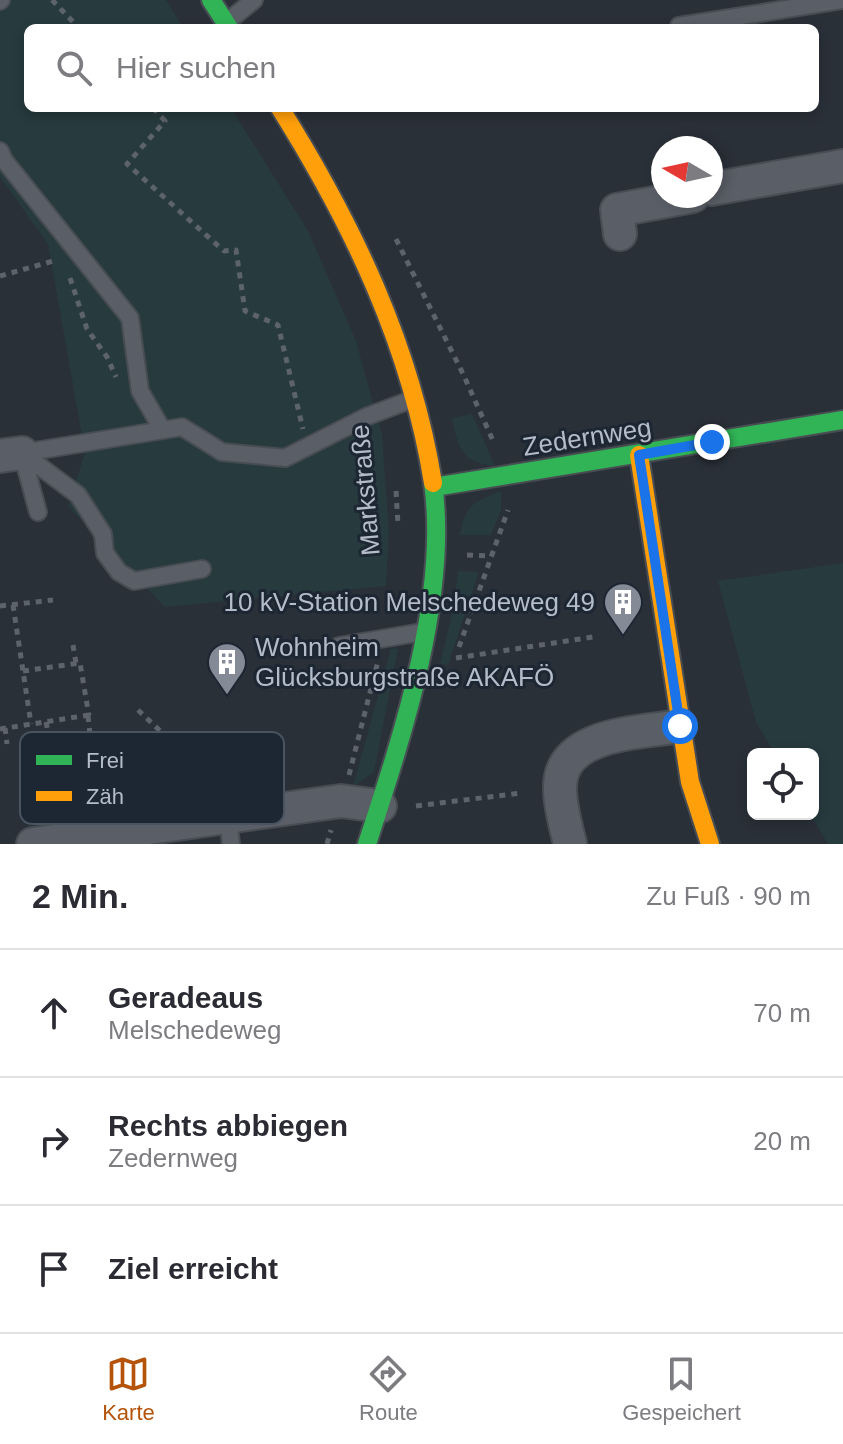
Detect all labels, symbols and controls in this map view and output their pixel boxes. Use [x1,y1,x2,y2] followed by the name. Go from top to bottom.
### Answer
[24,24,819,112] search box
[52,46,96,90] icon: search
[116,51,276,84] text: Hier suchen
[651,136,723,208] north arrow
[520,412,654,462] street label: Zedernweg
[344,423,386,557] street label: Markstraße
[694,424,730,460] route end
[602,581,644,636] building icon: 10 kV-Station Melschedeweg 49
[224,587,595,617] place label: 10 kV-Station Melschedeweg 49
[255,632,554,692] place label: Wohnheim Glücksburgstraße AKAFÖ
[206,641,248,696] building icon: Wohnheim Glücksburgstraße AKAFÖ
[662,708,698,744] route start
[20,732,284,824] legend
[86,748,124,773] text: Frei
[747,748,819,820] map controls
[747,748,819,820] button: locate
[86,784,124,809] text: Zäh
[32,877,128,915] text: 2 Min.
[646,881,811,911] text: Zu Fuß · 90 m
[108,981,263,1014] text: Geradeaus
[32,991,76,1035] icon: ahead
[753,998,811,1028] text: 70 m
[108,1015,281,1045] text: Melschedeweg
[108,1109,348,1142] text: Rechts abbiegen
[32,1119,76,1163] icon: right
[753,1126,811,1156] text: 20 m
[108,1143,238,1173] text: Zedernweg
[32,1247,76,1291] icon: arrive
[108,1252,278,1285] text: Ziel erreicht
[102,1352,155,1426] tab: Karte
[359,1352,418,1426] tab: Route
[622,1352,741,1426] tab: Gespeichert

